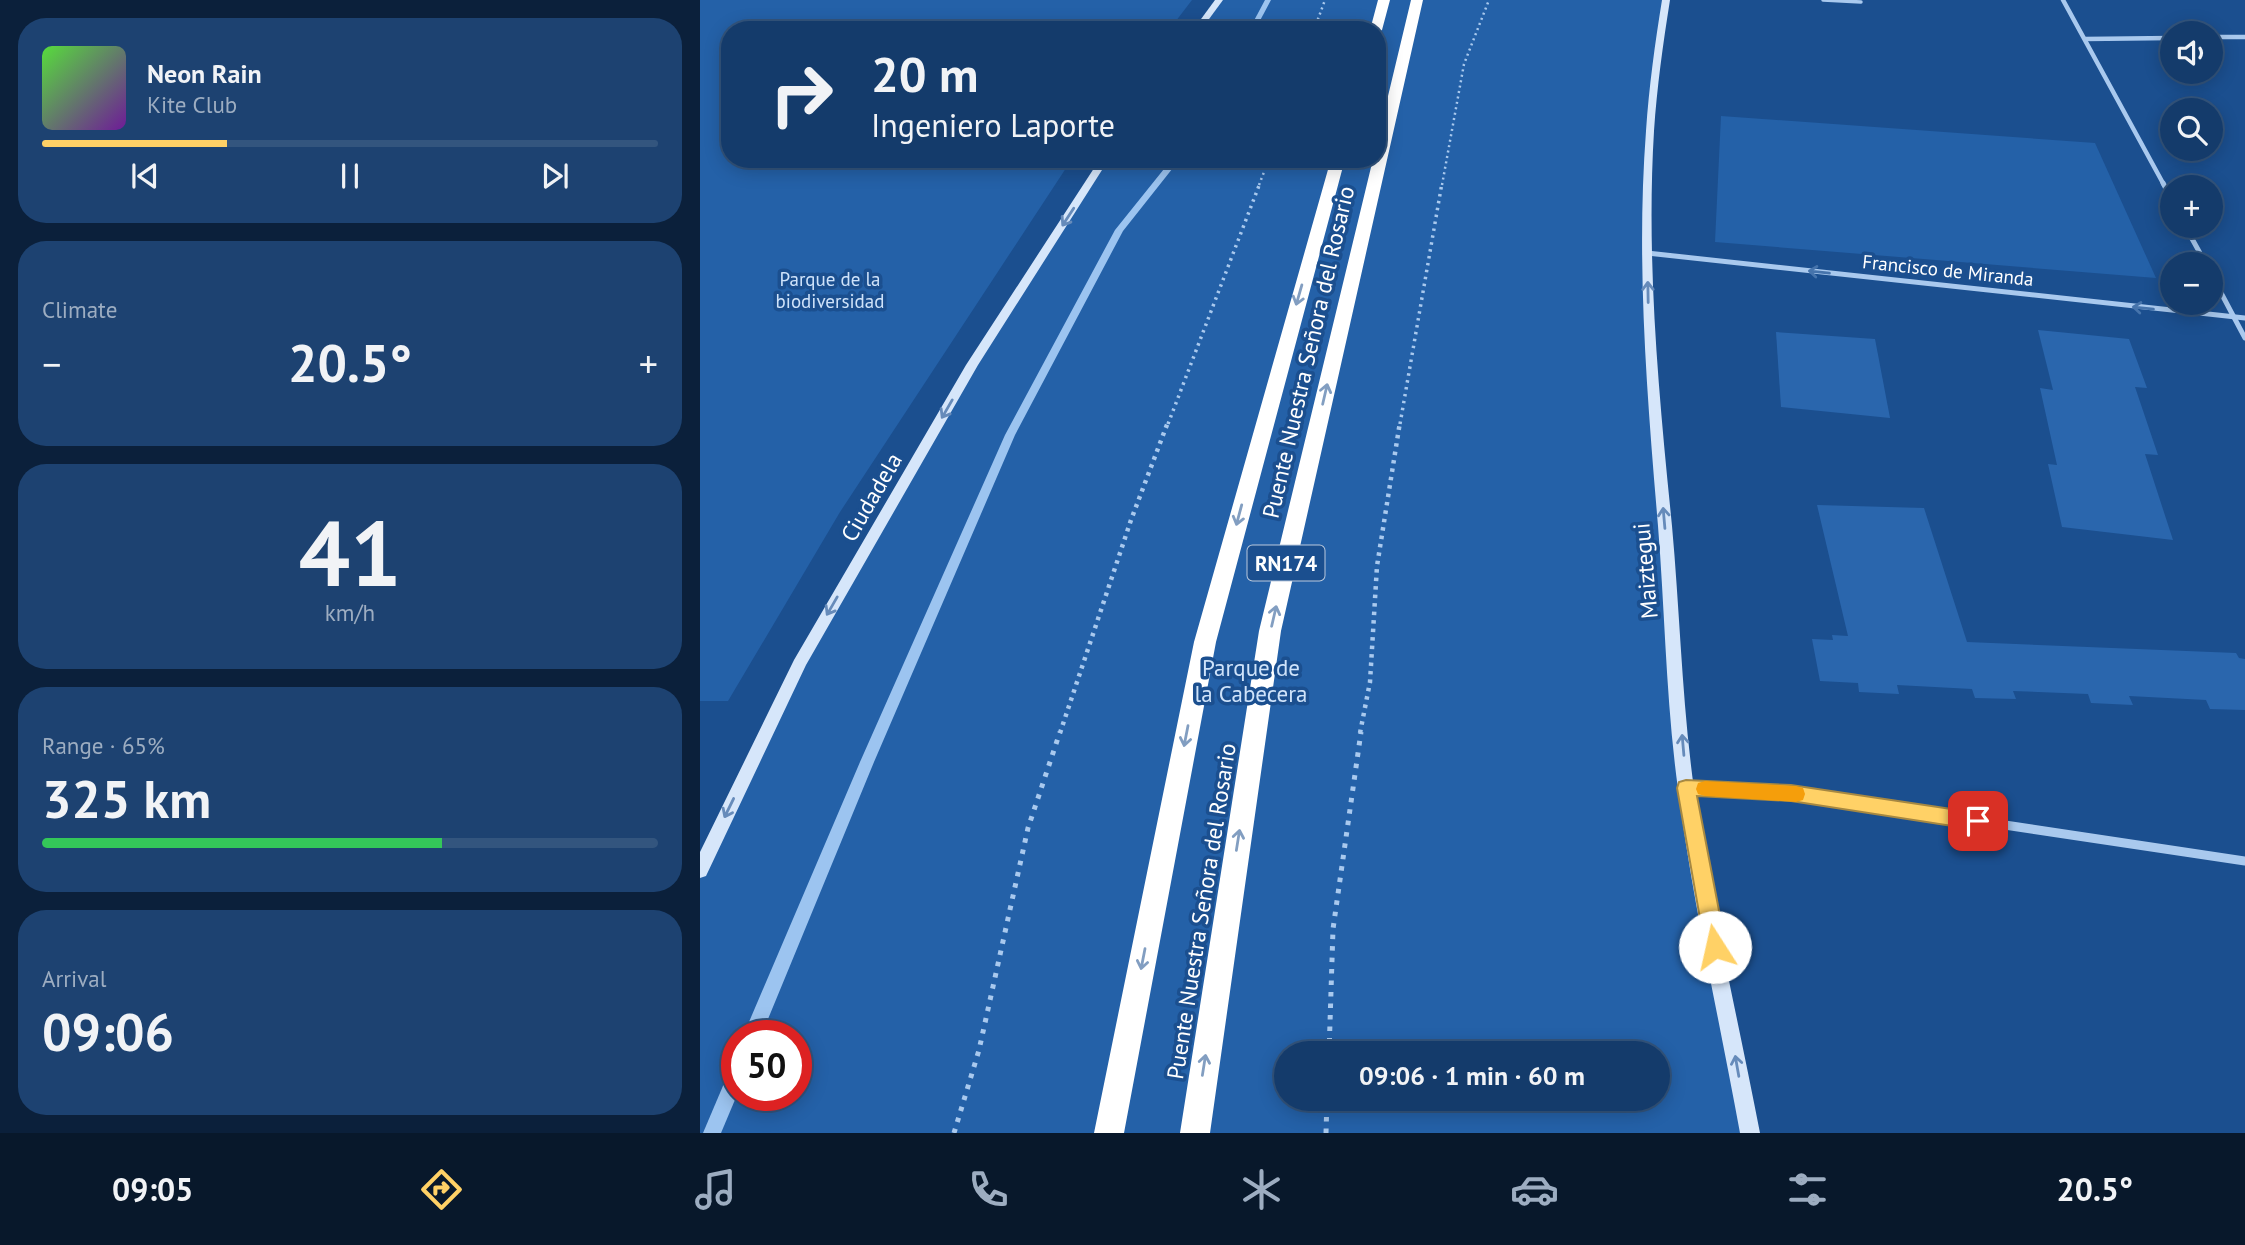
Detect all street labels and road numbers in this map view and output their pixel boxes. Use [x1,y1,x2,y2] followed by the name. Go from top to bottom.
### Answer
[1256,183,1360,521] street label: Puente Nuestra Señora del Rosario
[1861,249,2035,291] street label: Francisco de Miranda
[834,447,908,547] street label: Ciudadela
[1626,522,1664,620] street label: Maiztegui
[1248,546,1324,580] road number: RN174
[1160,741,1242,1081] street label: Puente Nuestra Señora del Rosario

